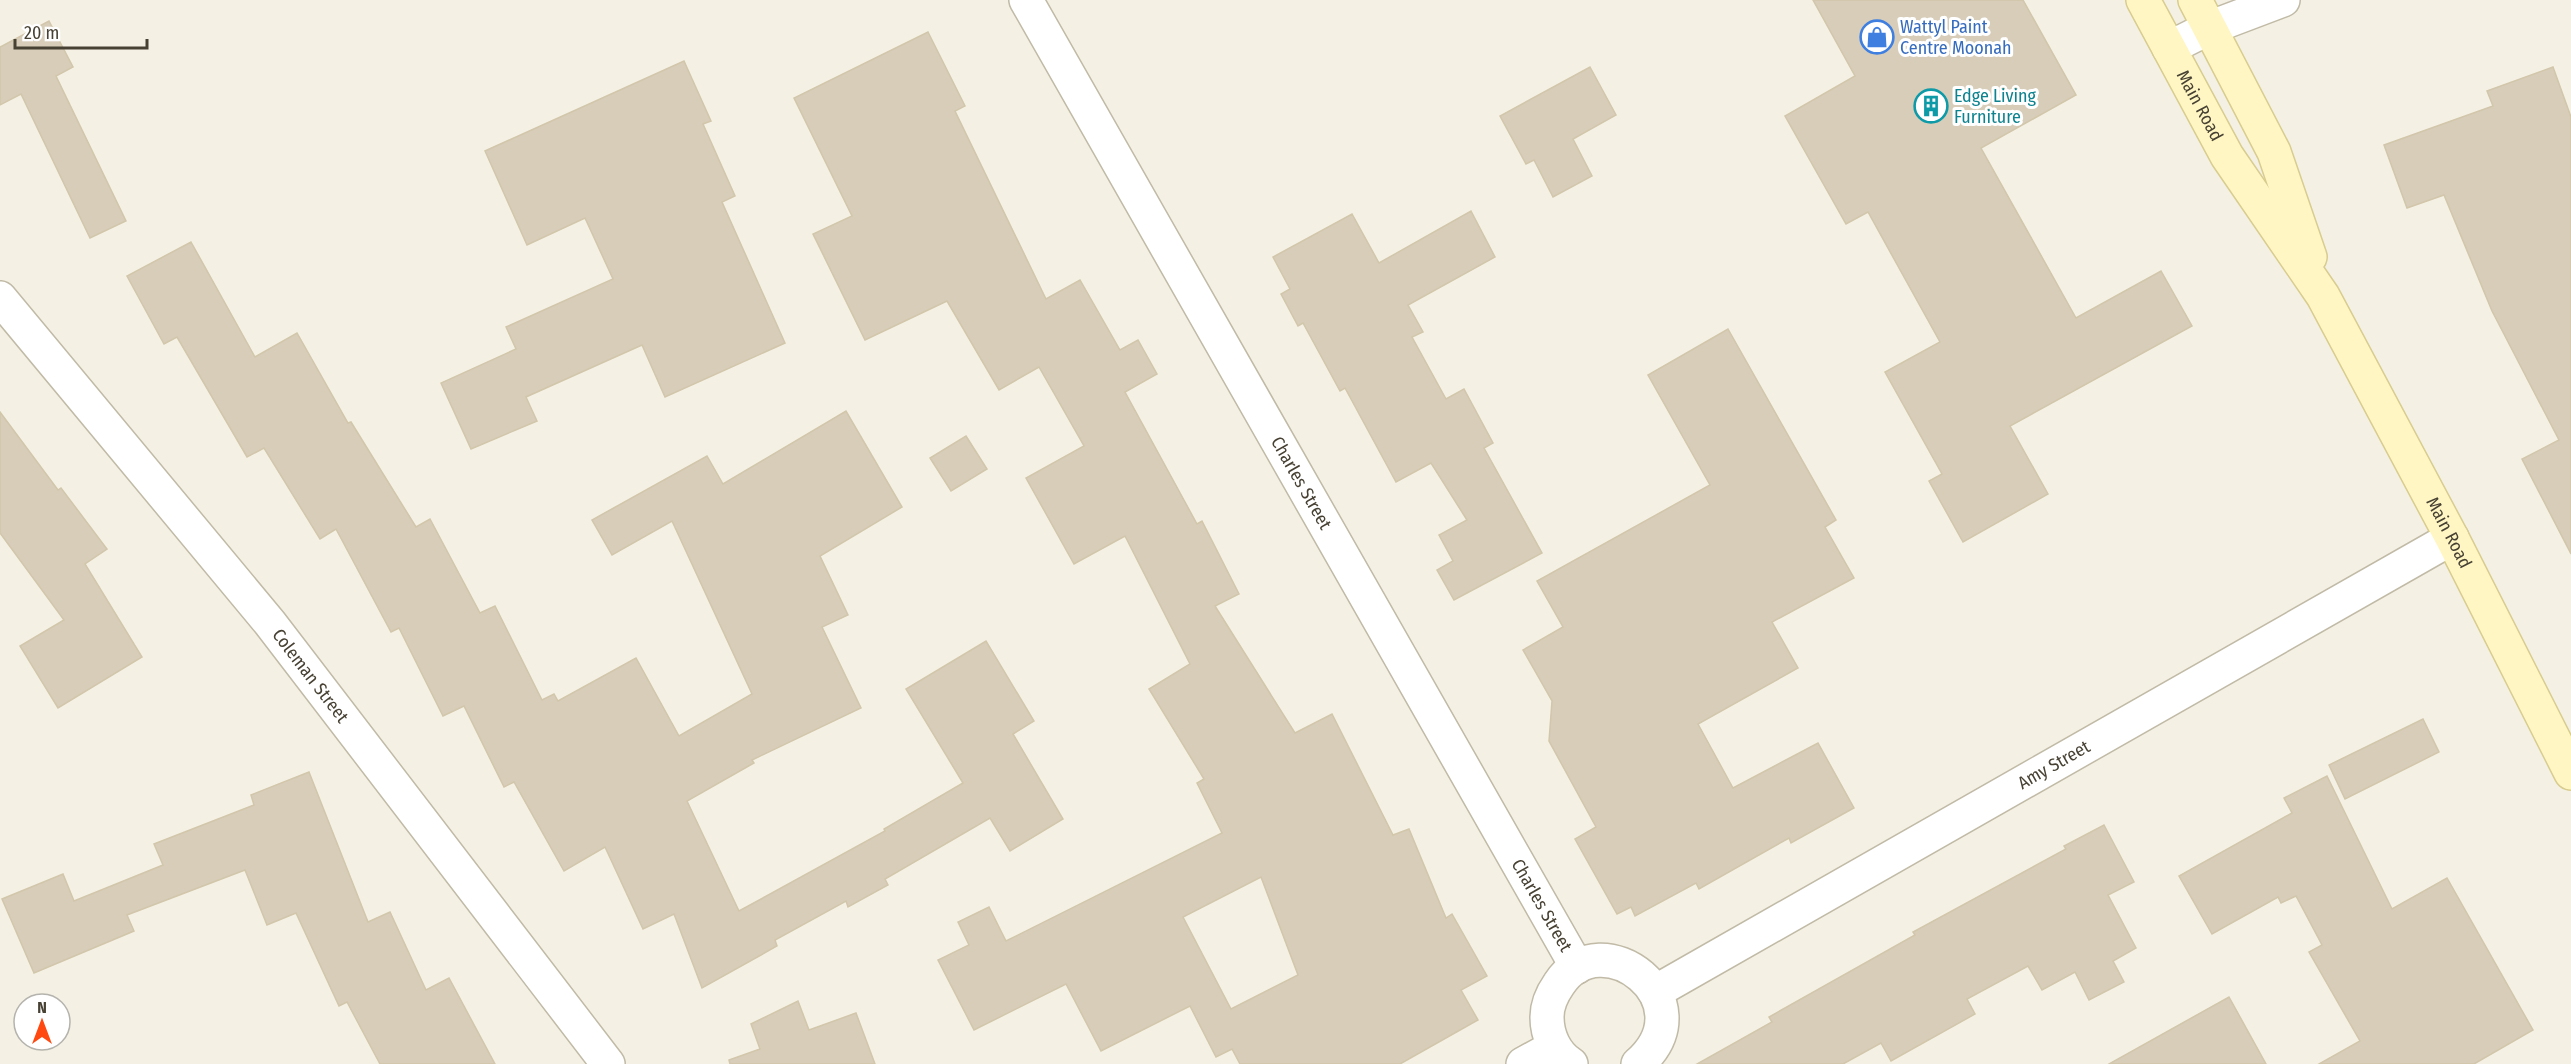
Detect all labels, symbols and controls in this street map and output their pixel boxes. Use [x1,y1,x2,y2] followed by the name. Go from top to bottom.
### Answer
[15,12,147,50] scale bar
[1900,16,2011,59] place label: Wattyl Paint Centre Moonah
[1859,19,1895,55] shop icon: Wattyl Paint Centre Moonah
[24,22,59,44] text: 20 m
[2172,66,2228,145] street label: Main Road
[1954,85,2037,128] place label: Edge Living Furniture
[1913,88,1949,124] building icon: Edge Living Furniture
[1266,433,1336,534] street label: Charles Street
[2421,493,2476,572] street label: Main Road
[267,624,353,727] street label: Coleman Street
[2014,735,2094,794] street label: Amy Street
[1507,855,1577,956] street label: Charles Street
[12,992,72,1052] north arrow
[37,998,47,1017] text: N

